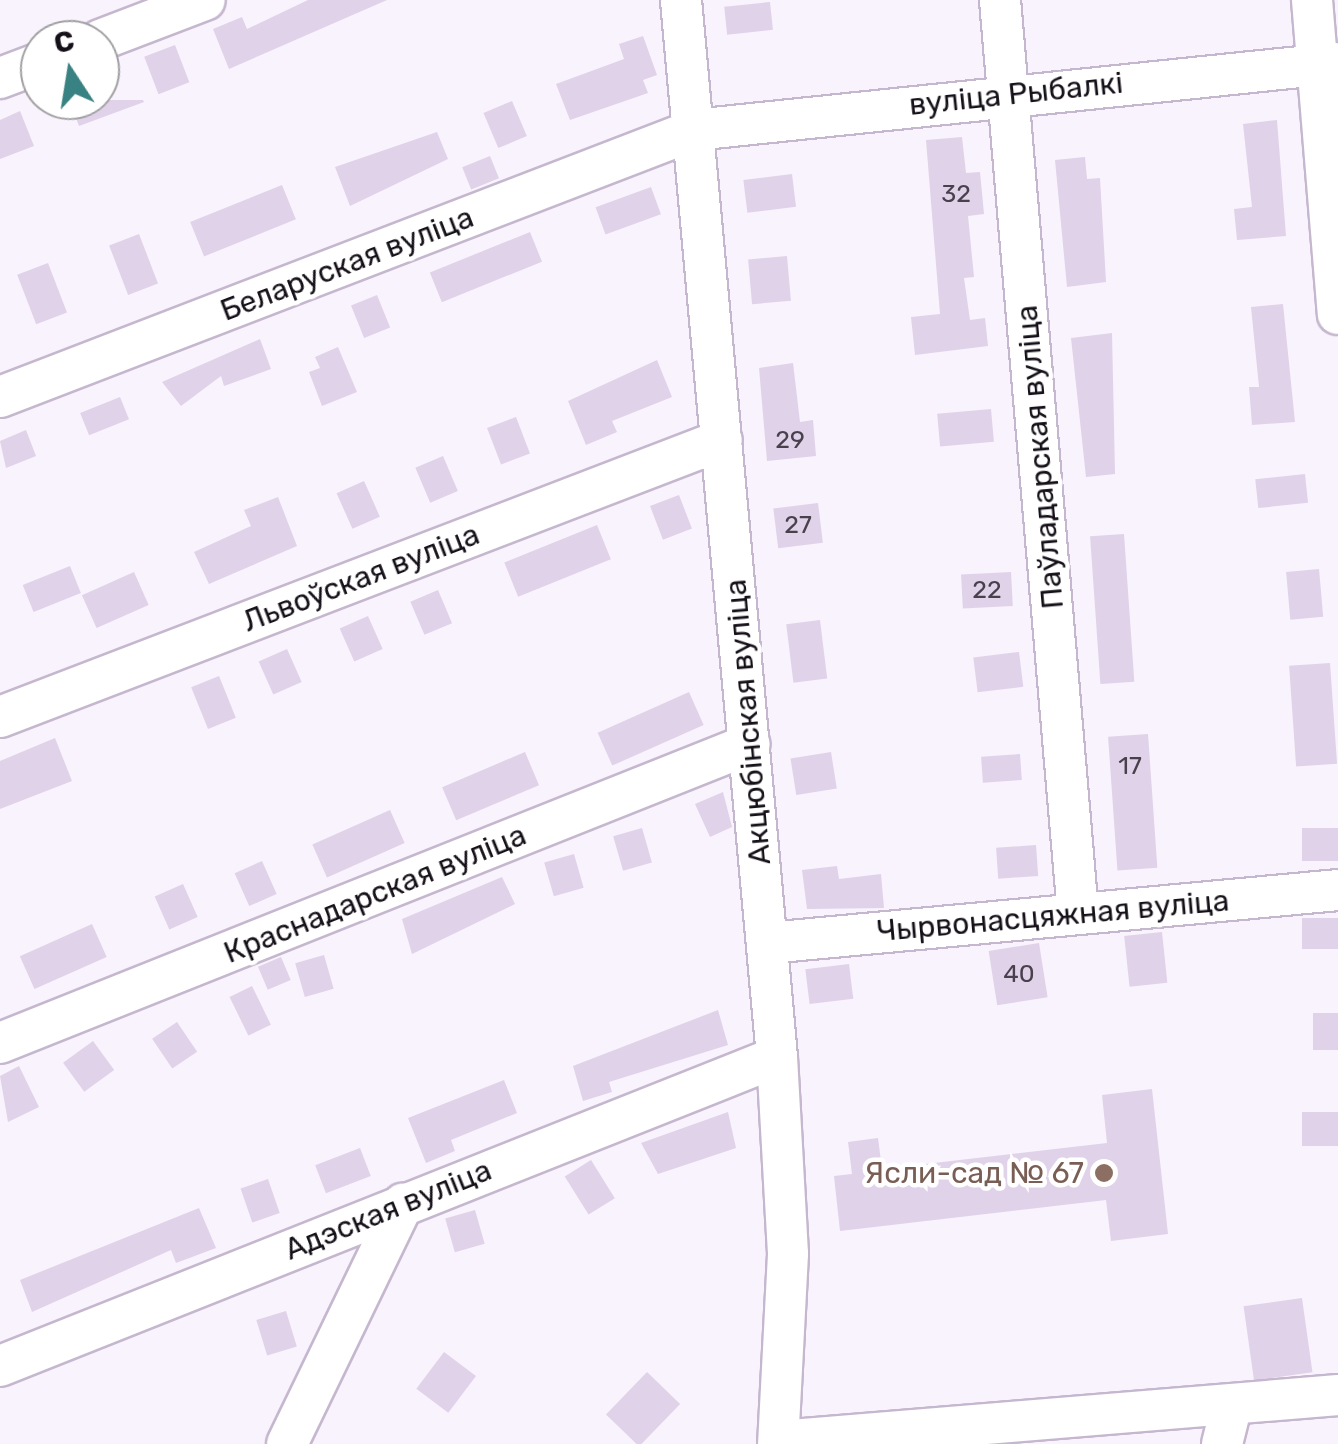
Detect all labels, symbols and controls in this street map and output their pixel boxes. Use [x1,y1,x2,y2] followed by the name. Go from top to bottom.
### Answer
[20,20,120,120] north arrow
[51,24,77,60] text: С
[907,65,1125,123] street label: вуліца Рыбалкі
[941,179,971,209] house number: 32
[215,199,479,329] street label: Беларуская вуліца
[1009,304,1071,610] street label: Паўладарская вуліца
[775,425,805,455] house number: 29
[784,510,812,540] house number: 27
[238,516,484,640] street label: Львоўская вуліца
[972,575,1002,605] house number: 22
[718,578,778,866] street label: Акцюбінская вуліца
[1118,751,1142,781] house number: 17
[219,817,531,971] street label: Краснадарская вуліца
[875,883,1231,949] street label: Чырвонасцяжная вуліца
[1003,959,1035,989] house number: 40
[279,1152,497,1268] street label: Адэская вуліца
[864,1155,1084,1191] place label: Ясли-сад № 67
[1093,1162,1115,1184] marker: Ясли-сад № 67

